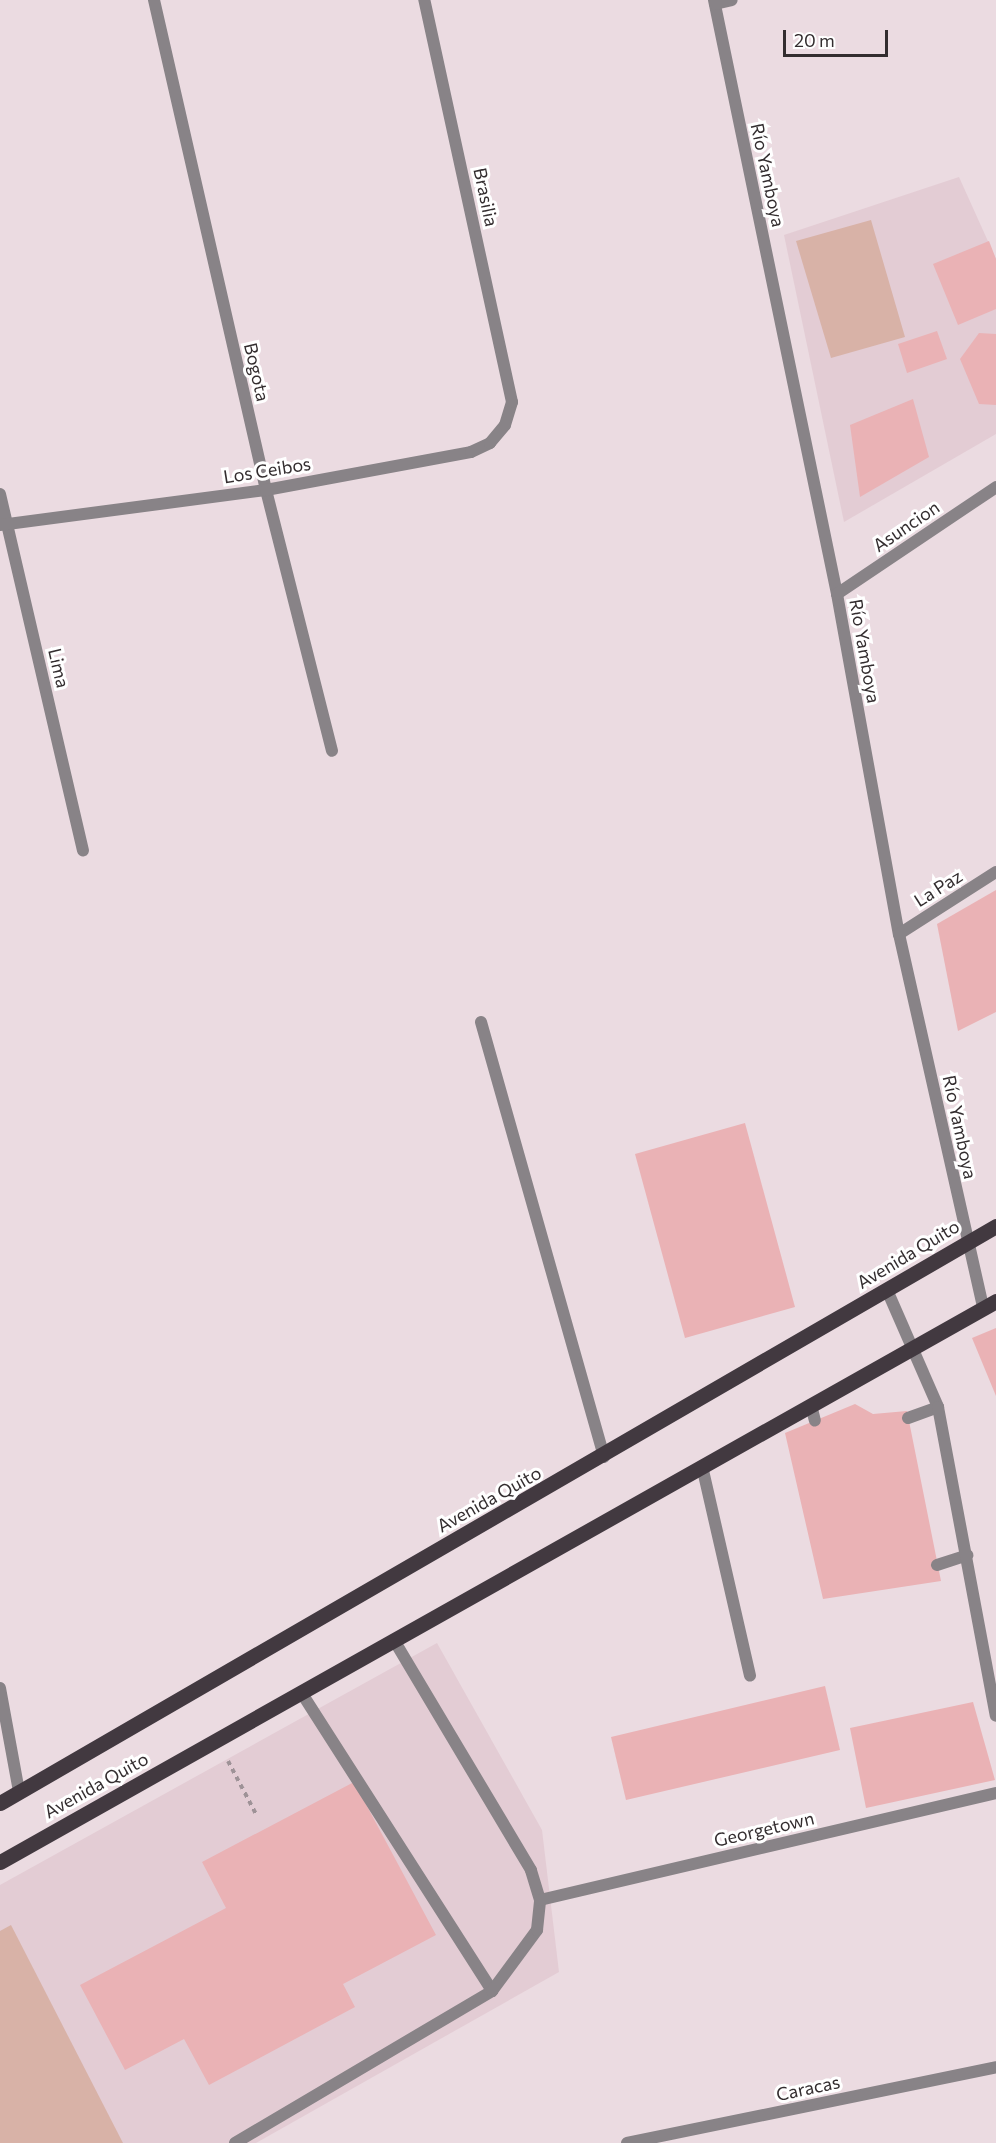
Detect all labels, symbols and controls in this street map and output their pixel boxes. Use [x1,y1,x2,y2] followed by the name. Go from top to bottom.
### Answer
[786,18,891,56] scale bar
[794,29,835,51] text: 20 m
[746,121,790,229] street label: Río Yamboya
[469,166,503,228] street label: Brasilia
[240,341,274,403] street label: Bogota
[222,452,312,488] street label: Los Ceibos
[869,496,943,556] street label: Asuncion
[845,597,885,705] street label: Río Yamboya
[44,646,74,690] street label: Lima
[910,865,966,911] street label: La Paz
[938,1073,982,1181] street label: Río Yamboya
[853,1215,963,1293] street label: Avenida Quito
[433,1462,545,1536] street label: Avenida Quito
[40,1748,152,1822] street label: Avenida Quito
[712,1807,816,1851] street label: Georgetown
[774,2071,842,2105] street label: Caracas

